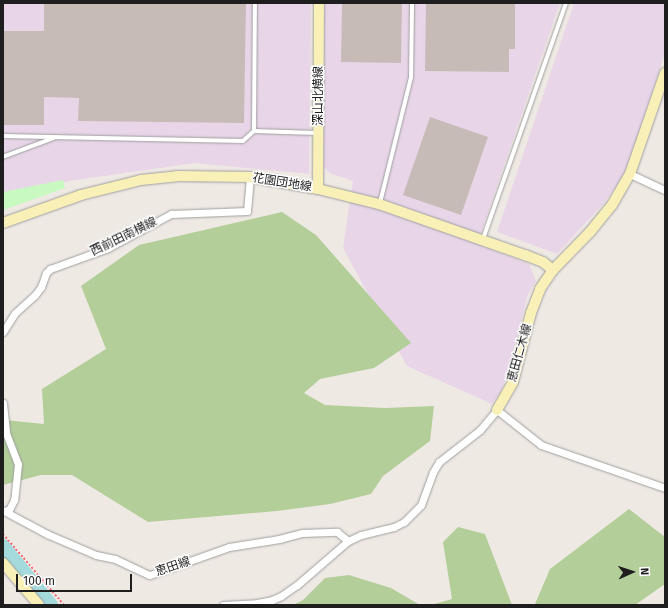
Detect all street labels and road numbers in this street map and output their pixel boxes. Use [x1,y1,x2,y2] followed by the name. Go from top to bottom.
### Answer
[312,66,326,126] street label: 深山北横線
[251,171,313,195] street label: 花園団地線
[88,215,160,259] street label: 西前田南横線
[505,322,535,384] street label: 恵田仁木線
[154,554,192,580] street label: 恵田線

